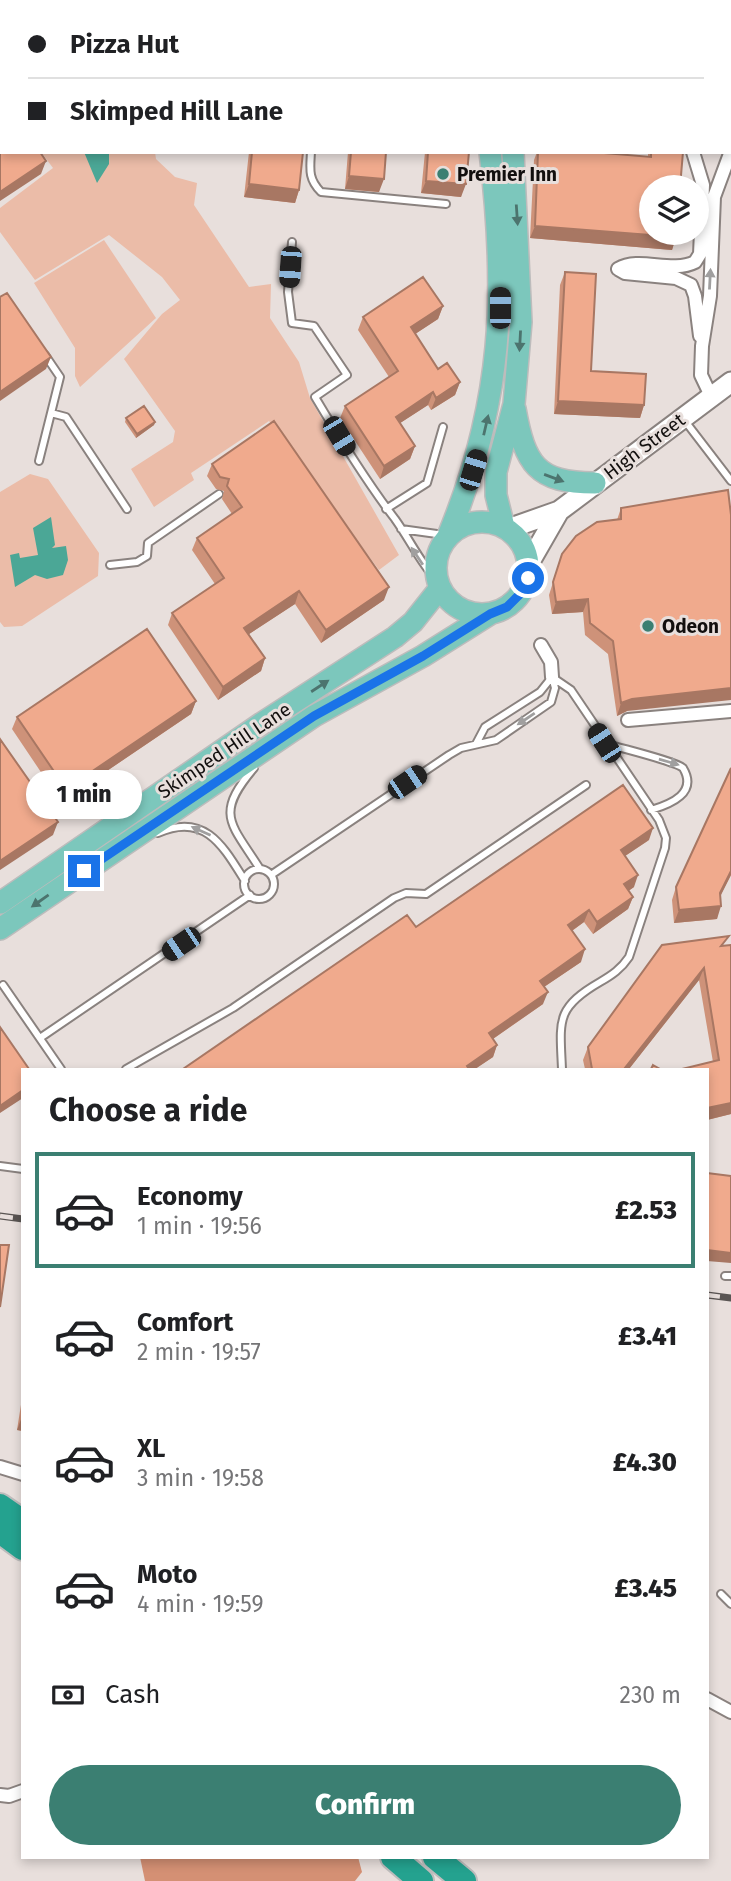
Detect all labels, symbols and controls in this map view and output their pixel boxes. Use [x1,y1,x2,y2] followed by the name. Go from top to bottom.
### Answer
[70,29,179,60] text: Pizza Hut
[70,96,283,127] text: Skimped Hill Lane
[457,163,557,186] place label: Premier Inn
[435,166,451,182] marker: Premier Inn
[639,175,709,245] map controls
[639,175,709,245] button: layers
[512,204,523,226] one-way arrow
[279,245,302,289] car
[705,267,716,289] one-way arrow
[490,287,511,329] car
[514,330,525,352] one-way arrow
[599,408,690,484] street label: High Street
[320,413,359,459] car
[480,413,491,435] one-way arrow
[457,447,490,493] car
[544,473,565,484] one-way arrow
[411,547,424,566] one-way arrow
[512,562,544,594] route start
[662,615,719,638] place label: Odeon
[640,618,656,634] marker: Odeon
[310,679,330,692] one-way arrow
[153,697,295,803] street label: Skimped Hill Lane
[517,712,535,726] one-way arrow
[584,720,625,766] car
[658,758,679,768] one-way arrow
[384,762,431,802] car
[26,770,142,818] callout: 1 min
[56,780,112,808] text: 1 min
[191,825,211,837] one-way arrow
[68,855,100,887] route end
[31,894,49,908] one-way arrow
[158,924,205,964] car
[49,1091,247,1129] text: Choose a ride
[53,1179,116,1242] icon: car
[137,1181,243,1212] text: Economy
[615,1195,677,1226] text: £2.53
[137,1212,262,1240] text: 1 min · 19:56
[53,1305,116,1368] icon: car
[137,1307,233,1338] text: Comfort
[618,1321,677,1352] text: £3.41
[137,1338,261,1366] text: 2 min · 19:57
[53,1431,116,1494] icon: car
[137,1433,165,1464] text: XL
[613,1447,677,1478] text: £4.30
[137,1464,264,1492] text: 3 min · 19:58
[53,1557,116,1620] icon: car
[137,1559,197,1590] text: Moto
[614,1573,677,1604] text: £3.45
[137,1590,264,1618] text: 4 min · 19:59
[49,1676,87,1714] icon: cash
[105,1679,161,1710] text: Cash
[620,1681,681,1709] text: 230 m
[49,1765,681,1845] button: Confirm

